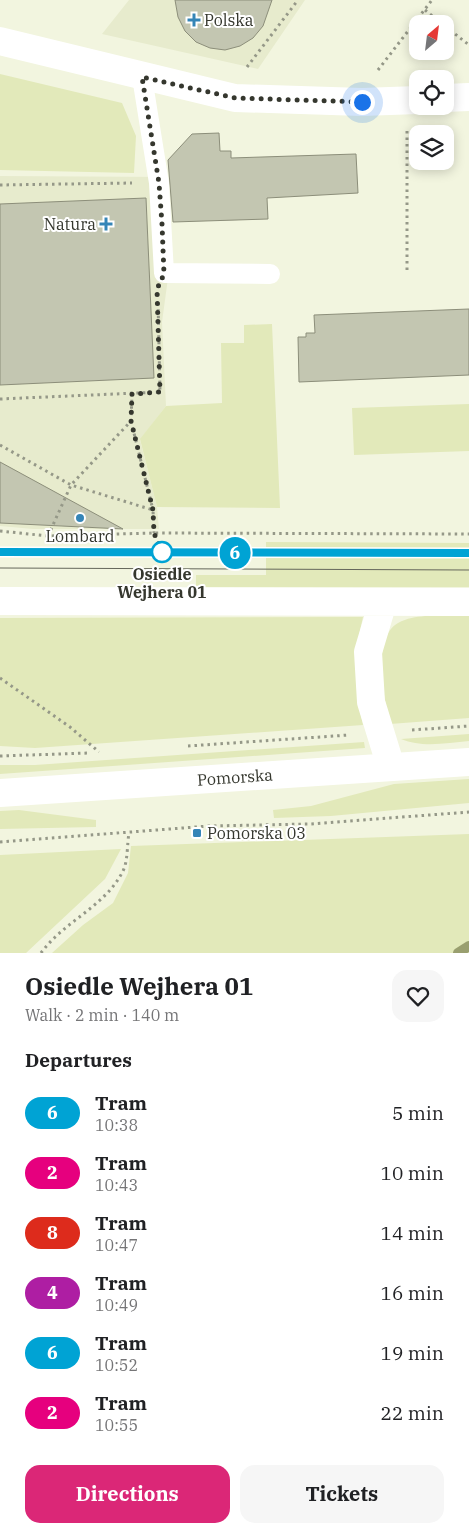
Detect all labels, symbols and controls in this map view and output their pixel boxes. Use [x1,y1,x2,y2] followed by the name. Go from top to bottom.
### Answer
[204,10,254,30] place label: Polska
[188,14,200,26] marker: Polska
[409,15,454,60] north arrow
[409,15,454,170] map controls
[409,70,454,115] button: locate
[350,90,375,115] your location
[409,125,454,170] button: layers
[44,214,96,234] place label: Natura
[100,218,112,230] marker: Natura
[74,512,86,524] marker: Lombard
[45,526,115,546] place label: Lombard
[219,537,251,569] line badge: 6
[151,541,173,563] marker: Osiedle Wejhera 01
[230,541,240,564] text: 6
[117,564,207,602] place label: Osiedle Wejhera 01
[196,764,274,790] street label: Pomorska
[207,823,306,843] place label: Pomorska 03
[191,827,203,839] marker: Pomorska 03
[25,970,253,1002] text: Osiedle Wejhera 01
[392,970,444,1022] button: heart
[25,1005,179,1025] text: Walk · 2 min · 140 m
[25,1048,132,1072] text: Departures
[95,1091,147,1115] text: Tram
[47,1101,58,1124] text: 6
[392,1101,444,1125] text: 5 min
[95,1115,138,1135] text: 10:38
[95,1151,147,1175] text: Tram
[47,1161,58,1184] text: 2
[381,1161,444,1185] text: 10 min
[95,1175,138,1195] text: 10:43
[95,1211,147,1235] text: Tram
[47,1221,58,1244] text: 8
[381,1221,444,1245] text: 14 min
[95,1235,138,1255] text: 10:47
[95,1271,147,1295] text: Tram
[47,1281,58,1304] text: 4
[381,1281,444,1305] text: 16 min
[95,1295,138,1315] text: 10:49
[95,1331,147,1355] text: Tram
[47,1341,58,1364] text: 6
[381,1341,444,1365] text: 19 min
[95,1355,138,1375] text: 10:52
[95,1391,147,1415] text: Tram
[47,1401,58,1424] text: 2
[381,1401,444,1425] text: 22 min
[95,1415,138,1435] text: 10:55
[25,1465,230,1523] button: Directions
[240,1465,444,1523] button: Tickets

